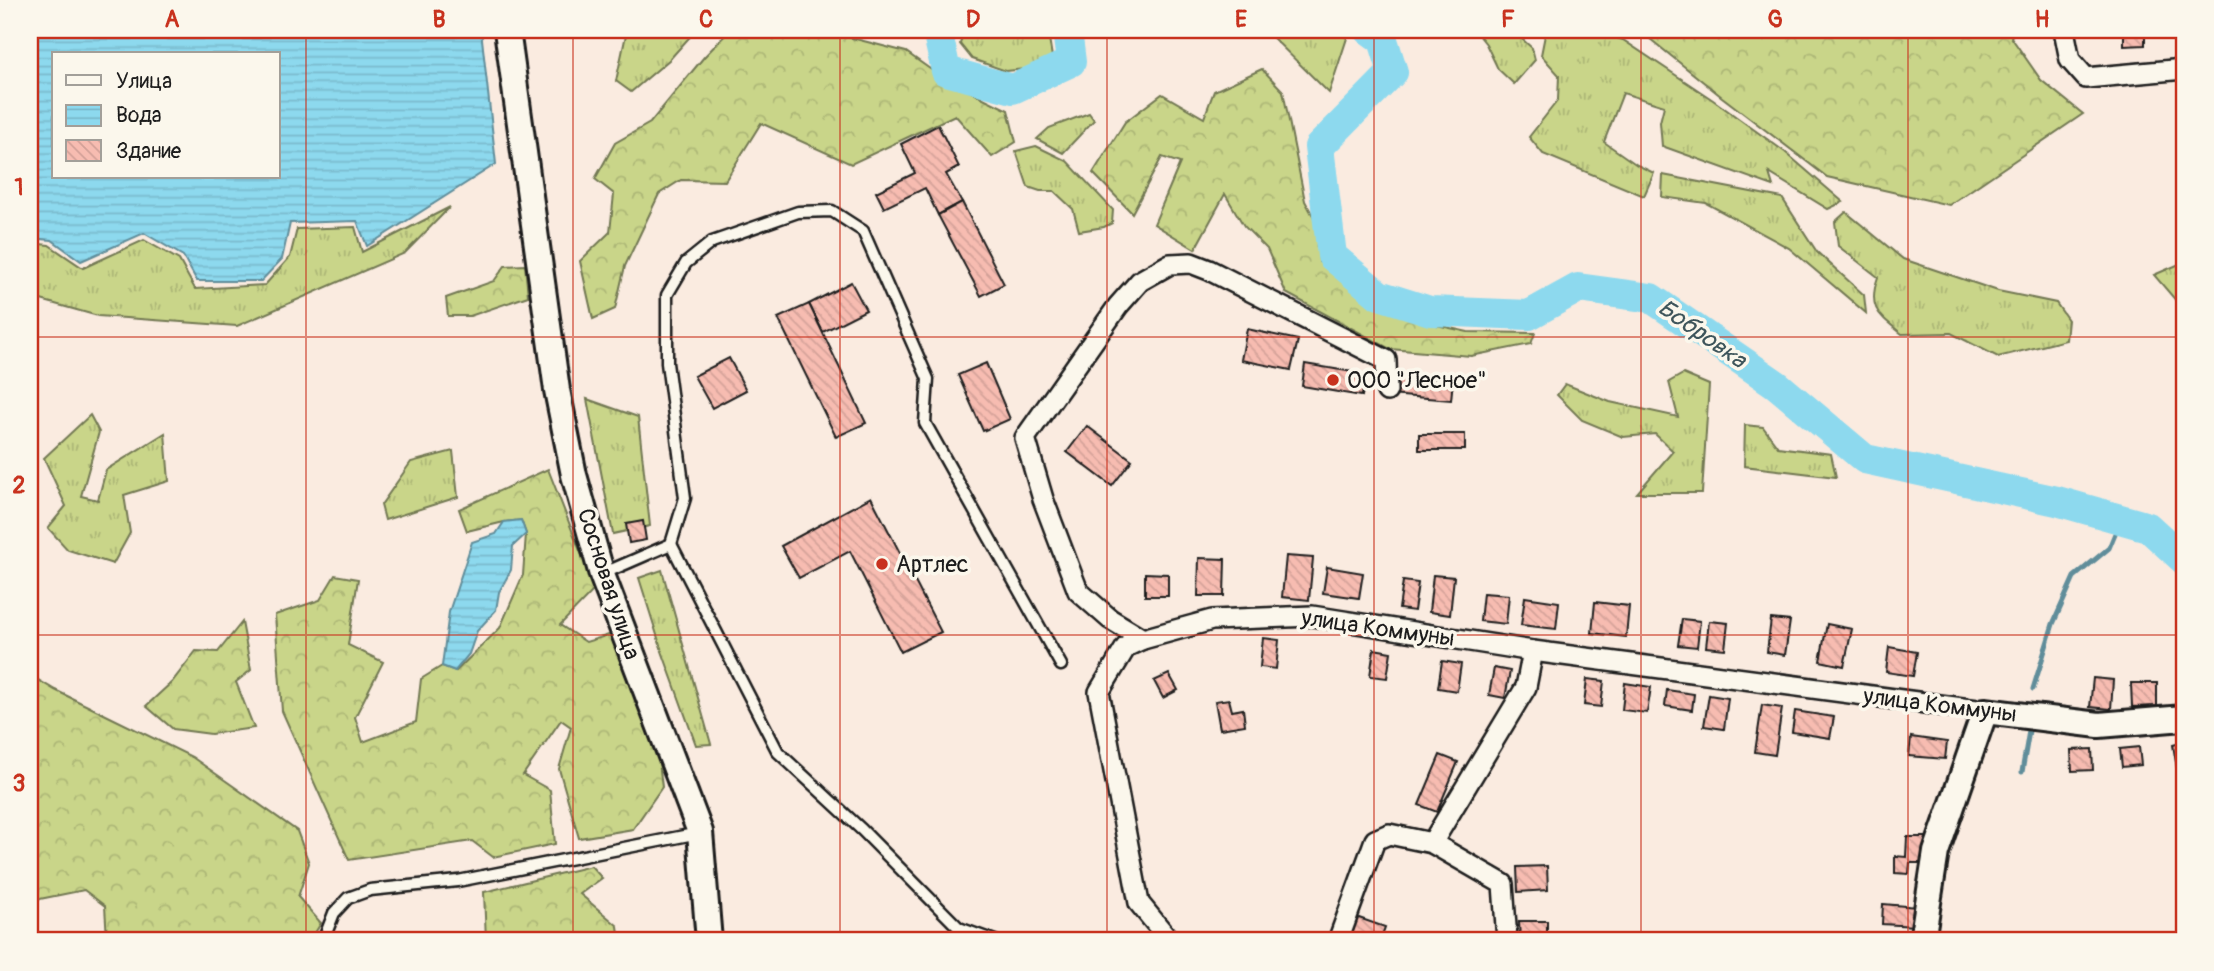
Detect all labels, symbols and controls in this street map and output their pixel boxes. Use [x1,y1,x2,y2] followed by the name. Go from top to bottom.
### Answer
[165,5,180,34] text: A
[432,5,446,34] text: B
[699,5,713,34] text: C
[966,5,980,34] text: D
[1235,5,1247,34] text: E
[1501,5,1515,34] text: F
[1767,5,1783,34] text: G
[2035,5,2049,34] text: H
[52,52,280,178] legend
[116,68,172,95] text: Улица
[116,102,162,129] text: Вода
[116,138,182,165] text: Здание
[15,173,24,202] text: 1
[1652,293,1753,376] water label: Бобровка
[1347,366,1486,395] place label: ООО "Лесное"
[1325,372,1341,388] marker: ООО "Лесное"
[13,471,26,500] text: 2
[571,505,647,663] street label: Сосновая улица
[896,550,968,579] place label: Артлес
[874,556,890,572] marker: Артлес
[1299,603,1456,653] street label: улица Коммуны
[1861,681,2018,729] street label: улица Коммуны
[13,769,25,798] text: 3

